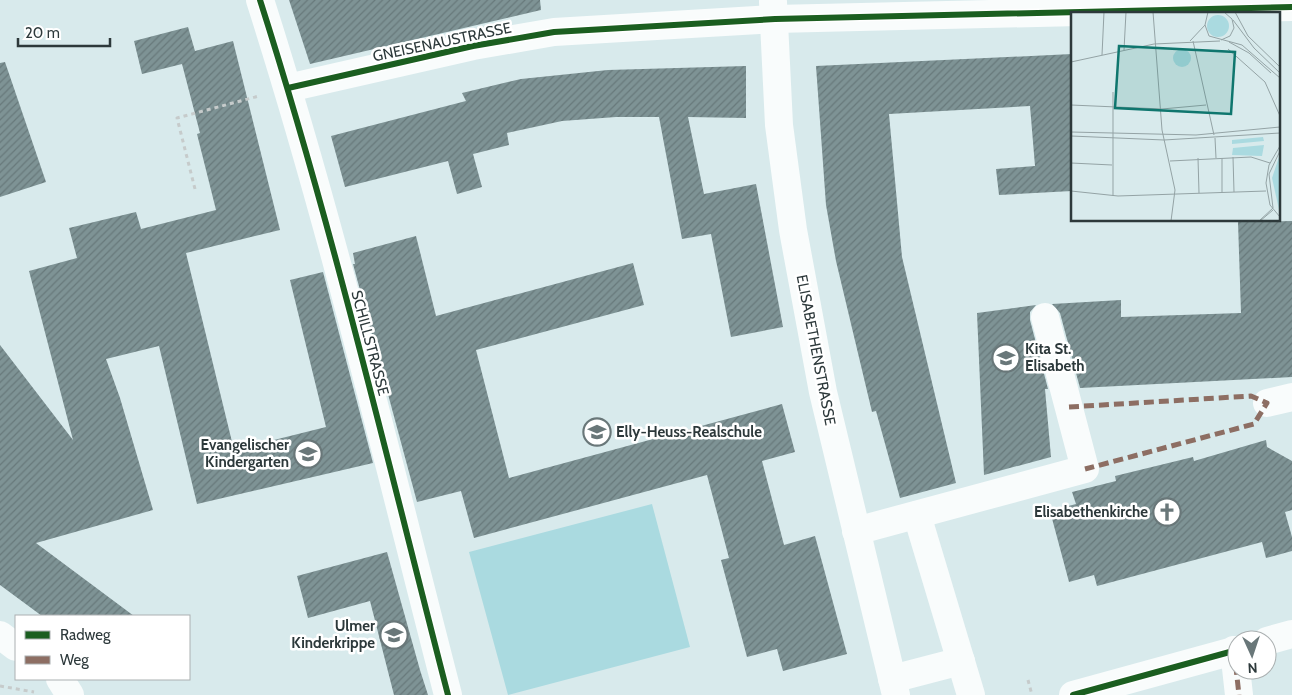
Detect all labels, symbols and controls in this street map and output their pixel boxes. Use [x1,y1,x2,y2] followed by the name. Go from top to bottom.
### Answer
[1071,12,1280,221] inset map
[18,15,110,47] scale bar
[371,19,513,65] street label: GNEISENAUSTRASSE
[25,24,60,42] text: 20 m
[793,273,839,427] street label: ELISABETHENSTRASSE
[347,288,393,398] street label: SCHILLSTRASSE
[1025,340,1085,375] place label: Kita St. Elisabeth
[991,343,1021,373] school or university icon: Kita St. Elisabeth
[582,417,612,447] school or university icon: Elly-Heuss-Realschule
[616,423,762,441] place label: Elly-Heuss-Realschule
[201,436,289,471] place label: Evangelischer Kindergarten
[293,439,323,469] school or university icon: Evangelischer Kindergarten
[1152,497,1182,527] church icon: Elisabethenkirche
[1034,503,1148,521] place label: Elisabethenkirche
[15,615,190,680] legend
[291,617,375,652] place label: Ulmer Kinderkrippe
[379,620,409,650] school or university icon: Ulmer Kinderkrippe
[60,626,111,644] text: Radweg
[1227,630,1277,680] north arrow
[60,651,89,669] text: Weg
[1247,659,1258,677] text: N

